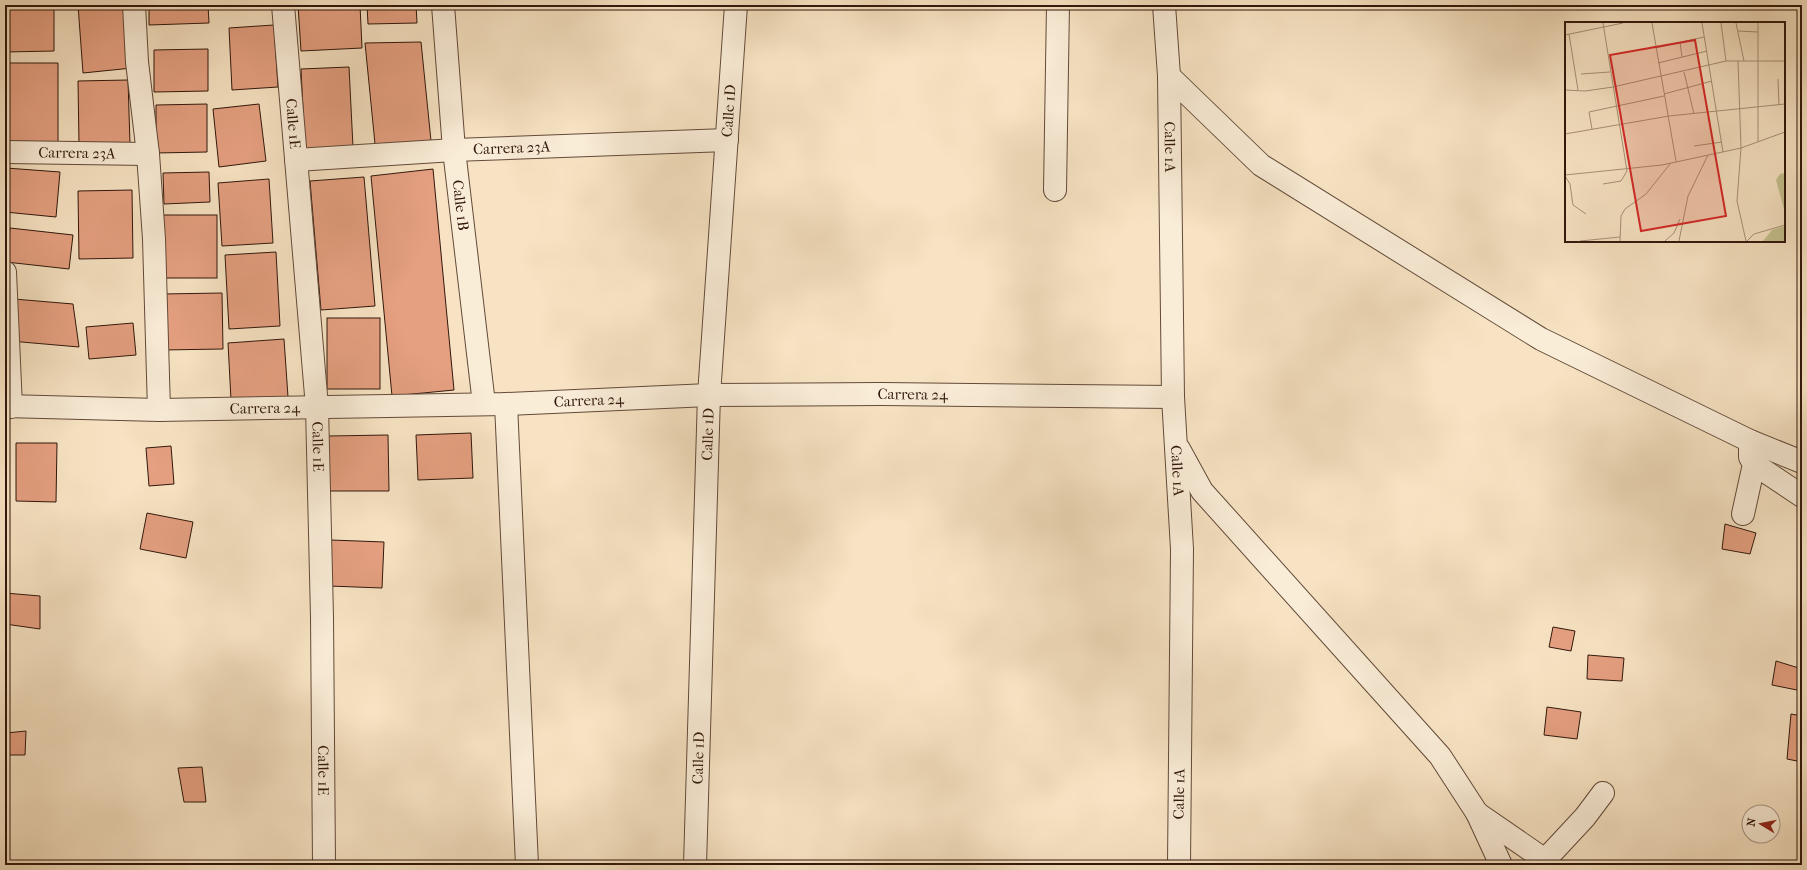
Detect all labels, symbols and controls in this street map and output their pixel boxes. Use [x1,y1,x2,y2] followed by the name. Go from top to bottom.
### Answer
[1565,22,1785,242] inset map
[718,84,739,138] street label: Calle 1D
[282,98,304,149] street label: Calle 1E
[1161,121,1179,173] street label: Calle 1A
[473,137,551,158] street label: Carrera 23A
[38,143,116,163] street label: Carrera 23A
[449,179,472,232] street label: Calle 1B
[877,385,949,404] street label: Carrera 24
[553,390,625,411] street label: Carrera 24
[230,399,301,418] street label: Carrera 24
[698,408,718,461] street label: Calle 1D
[308,421,328,472] street label: Calle 1E
[1167,445,1188,497] street label: Calle 1A
[688,731,708,785] street label: Calle 1D
[314,745,332,796] street label: Calle 1E
[1170,768,1188,820] street label: Calle 1A
[1741,804,1781,844] north arrow
[1745,816,1759,828] text: N

